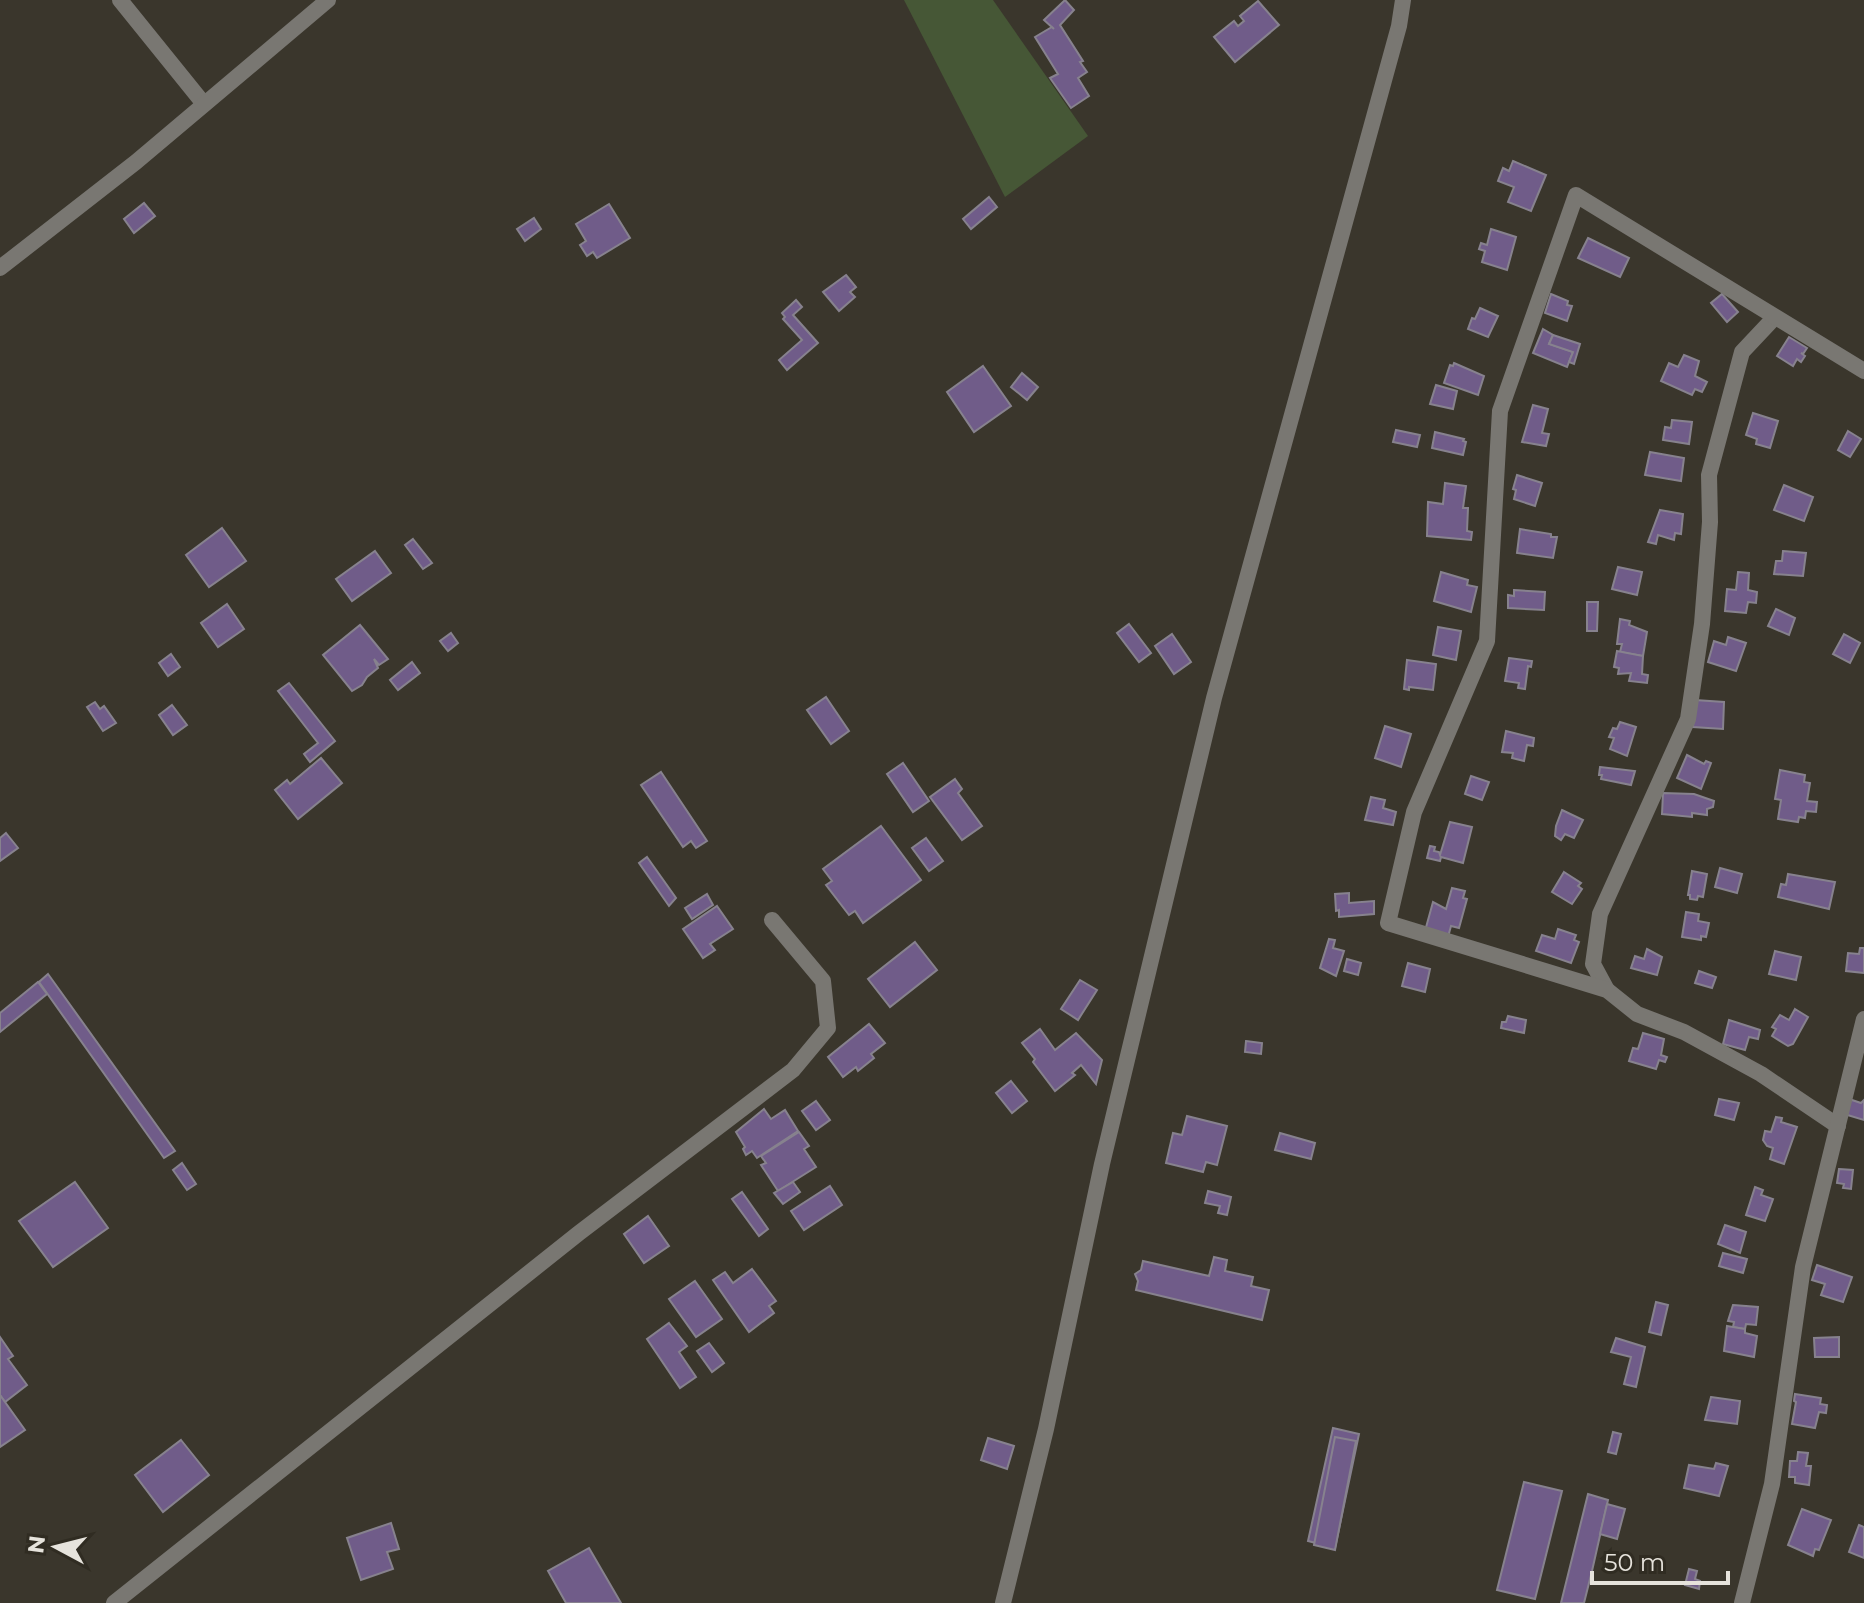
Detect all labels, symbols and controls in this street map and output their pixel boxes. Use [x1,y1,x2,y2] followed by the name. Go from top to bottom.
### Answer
[16,1507,96,1587] north arrow
[22,1534,51,1555] text: N
[1592,1535,1728,1585] scale bar
[1604,1548,1665,1577] text: 50 m

